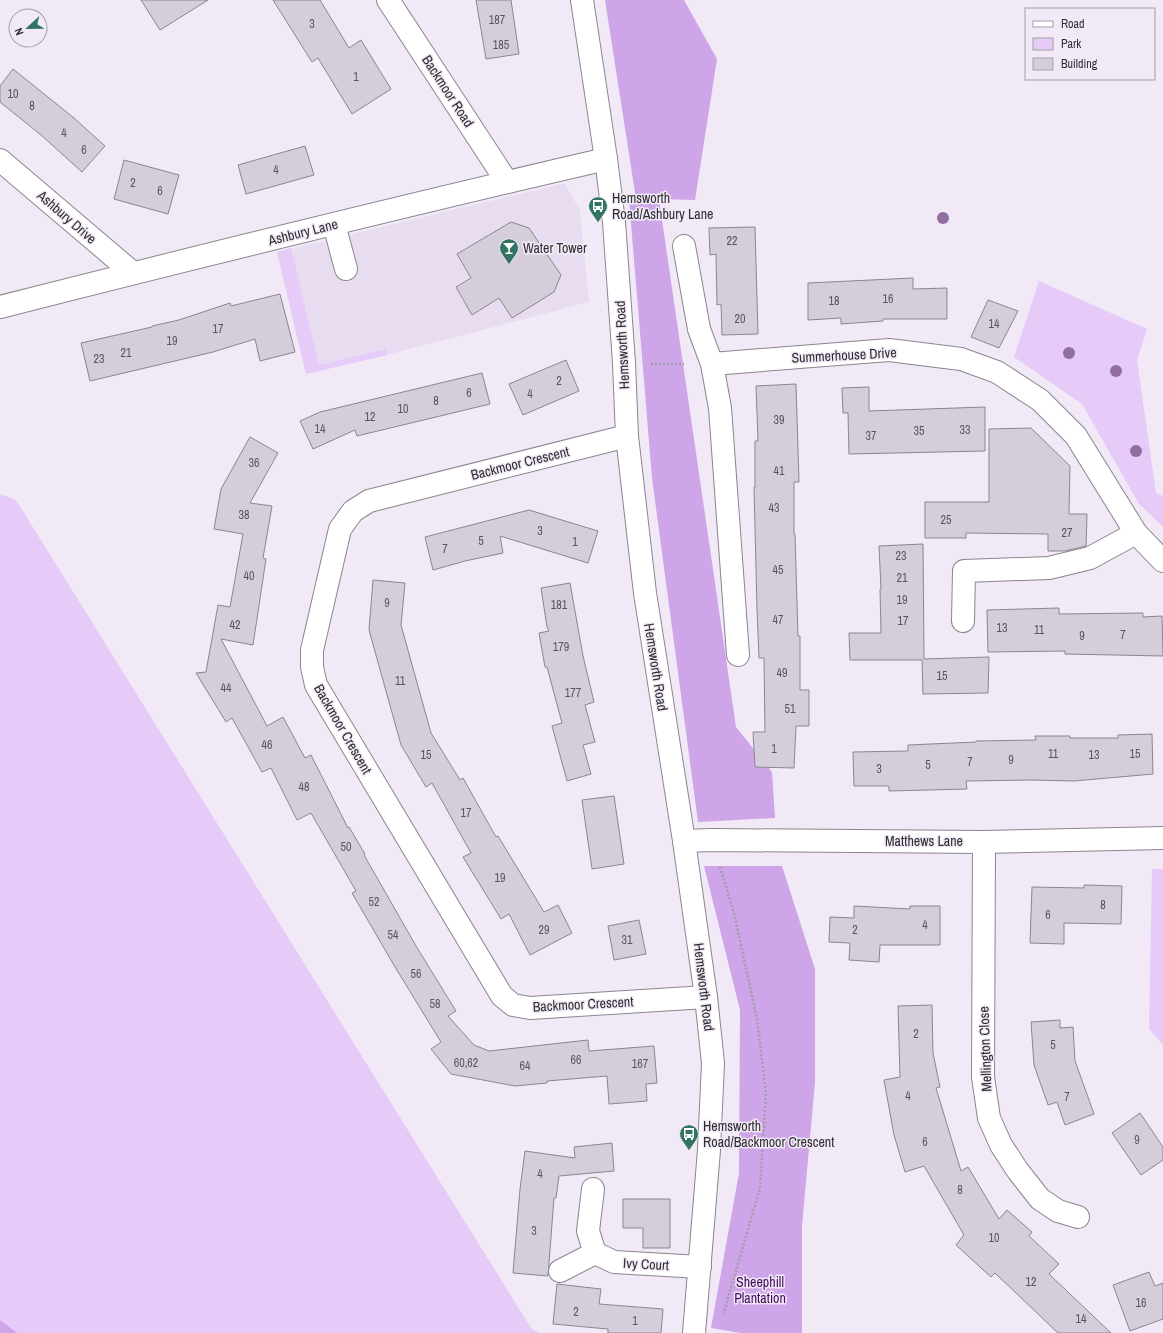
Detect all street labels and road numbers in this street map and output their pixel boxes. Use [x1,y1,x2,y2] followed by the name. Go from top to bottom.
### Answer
[418,52,478,130] street label: Backmoor Road
[33,186,100,248] street label: Ashbury Drive
[265,215,340,250] street label: Ashbury Lane
[611,300,633,390] street label: Hemsworth Road
[791,343,897,367] street label: Summerhouse Drive
[469,442,571,484] street label: Backmoor Crescent
[640,622,672,712] street label: Hemsworth Road
[310,681,376,777] street label: Backmoor Crescent
[885,832,963,850] street label: Matthews Lane
[690,942,718,1032] street label: Hemsworth Road
[532,992,634,1016] street label: Backmoor Crescent
[975,1006,995,1092] street label: Mellington Close
[623,1254,669,1274] street label: Ivy Court

